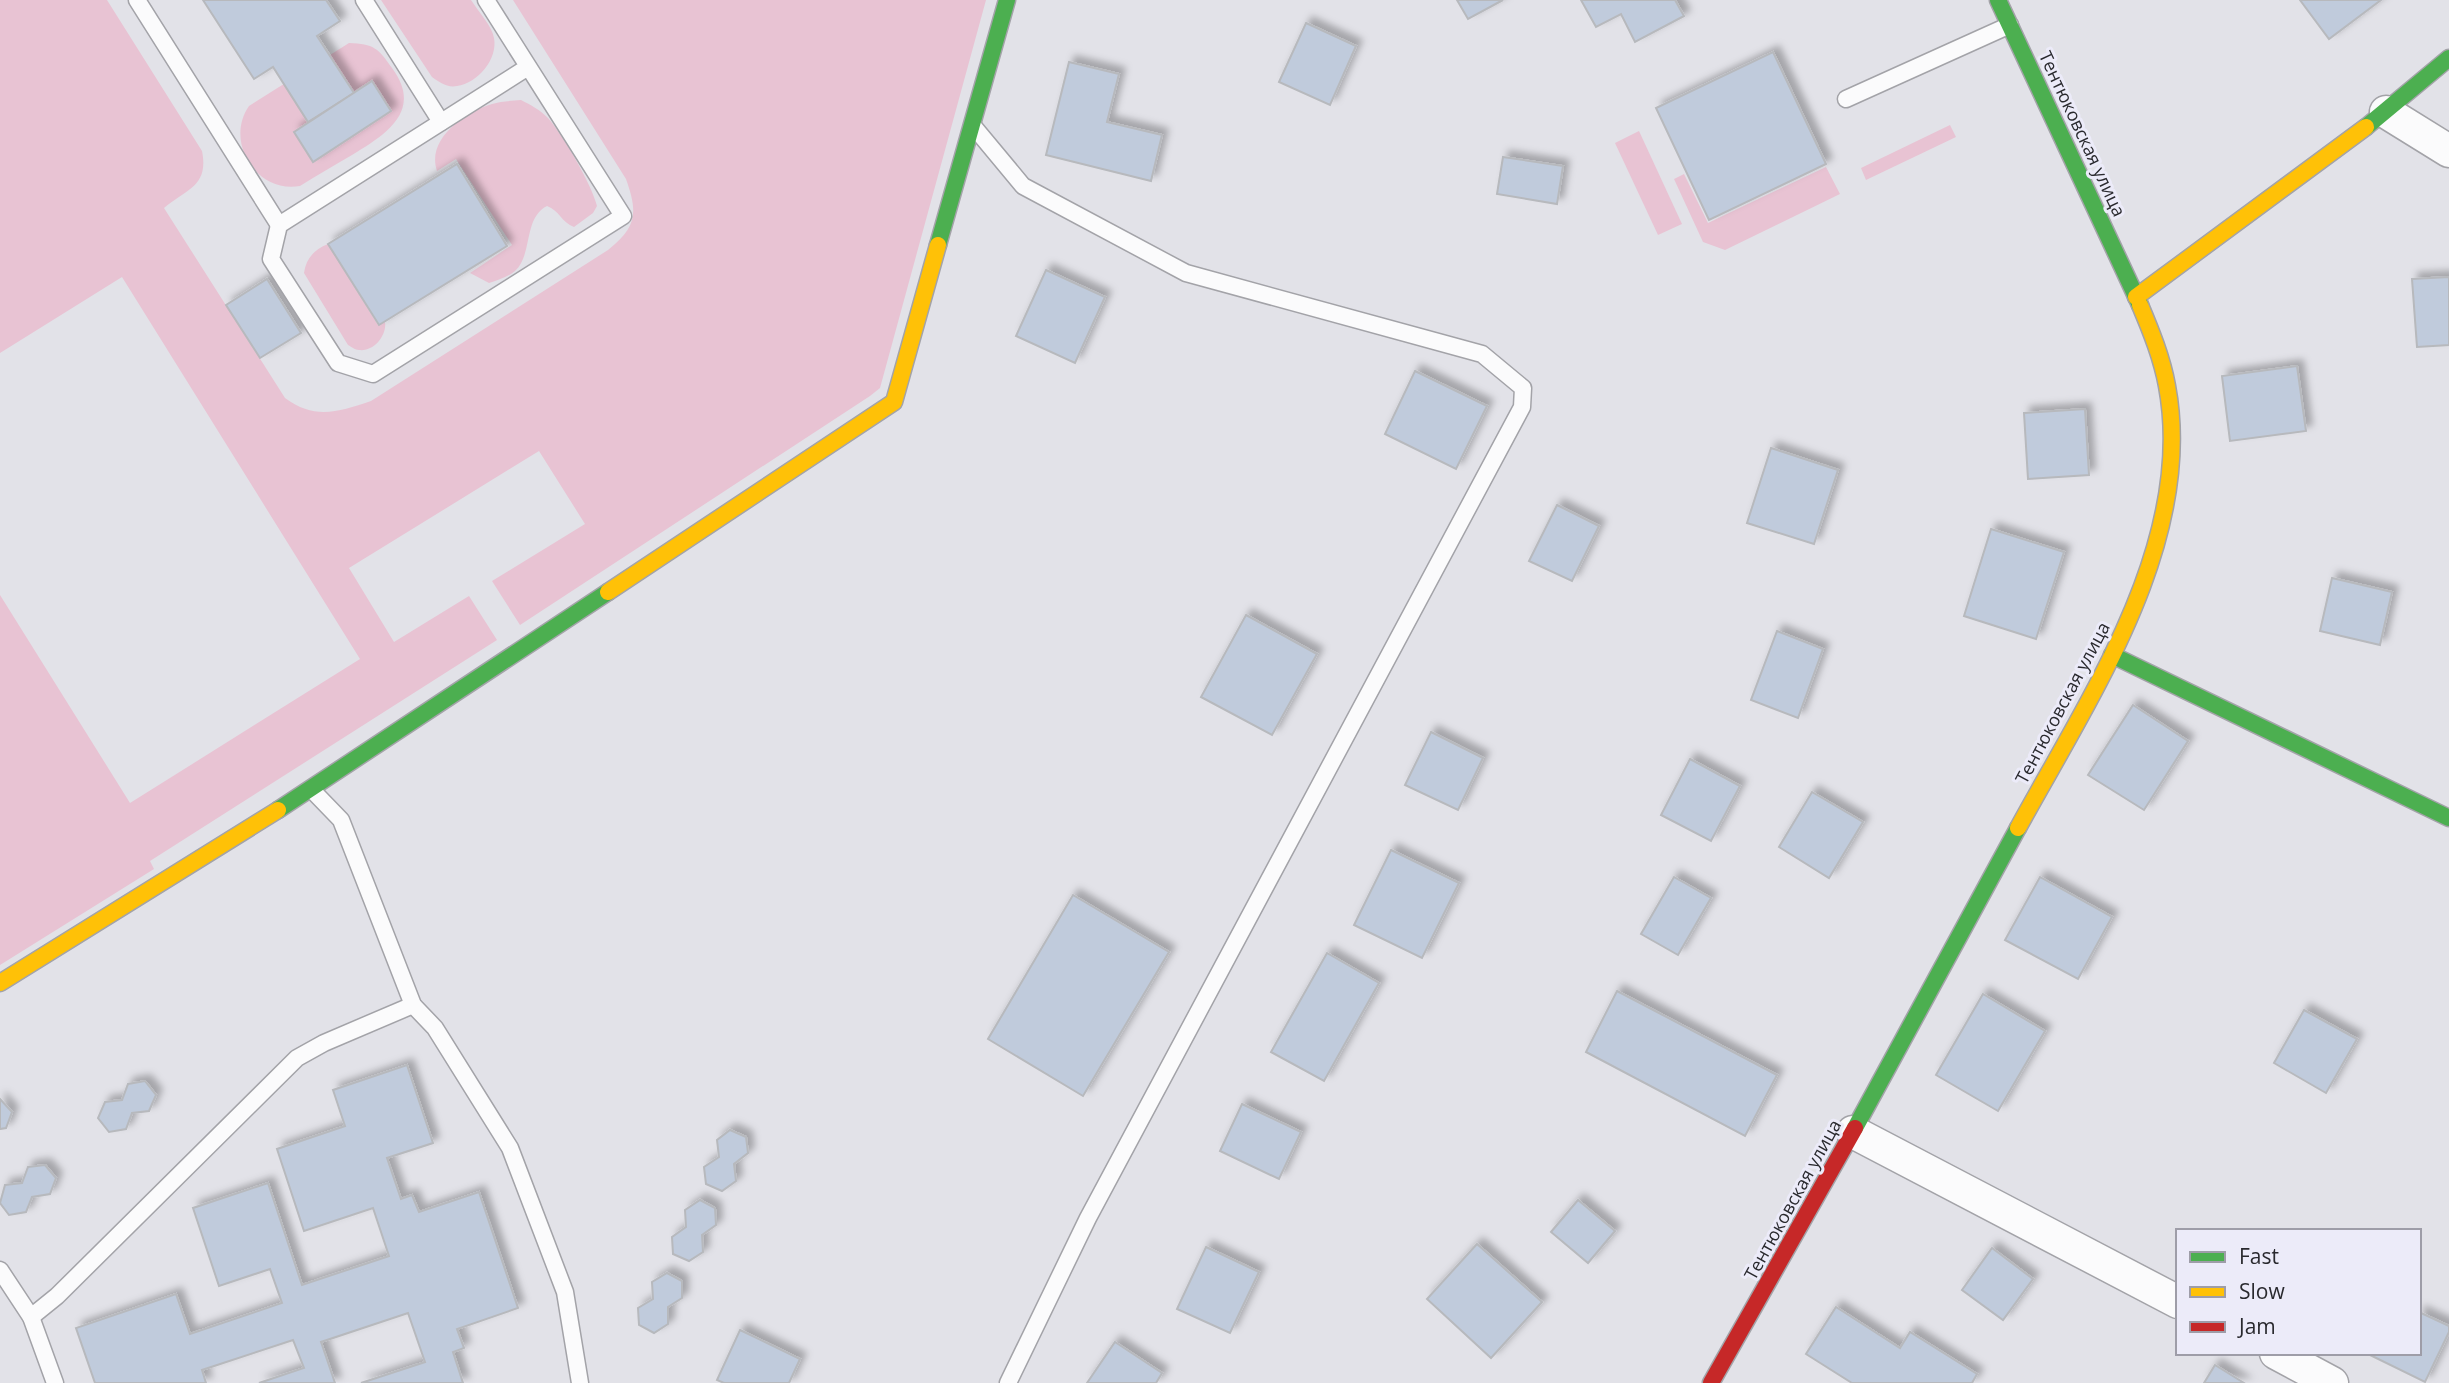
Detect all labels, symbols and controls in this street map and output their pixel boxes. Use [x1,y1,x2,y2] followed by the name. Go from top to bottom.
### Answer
[2034,47,2132,220] street label: Тентюковская улица
[2009,617,2115,788] street label: Тентюковская улица
[1738,1115,1846,1284] street label: Тентюковская улица
[2176,1229,2421,1355] legend
[2239,1242,2279,1270] text: Fast
[2239,1277,2285,1305] text: Slow
[2237,1312,2276,1340] text: Jam

